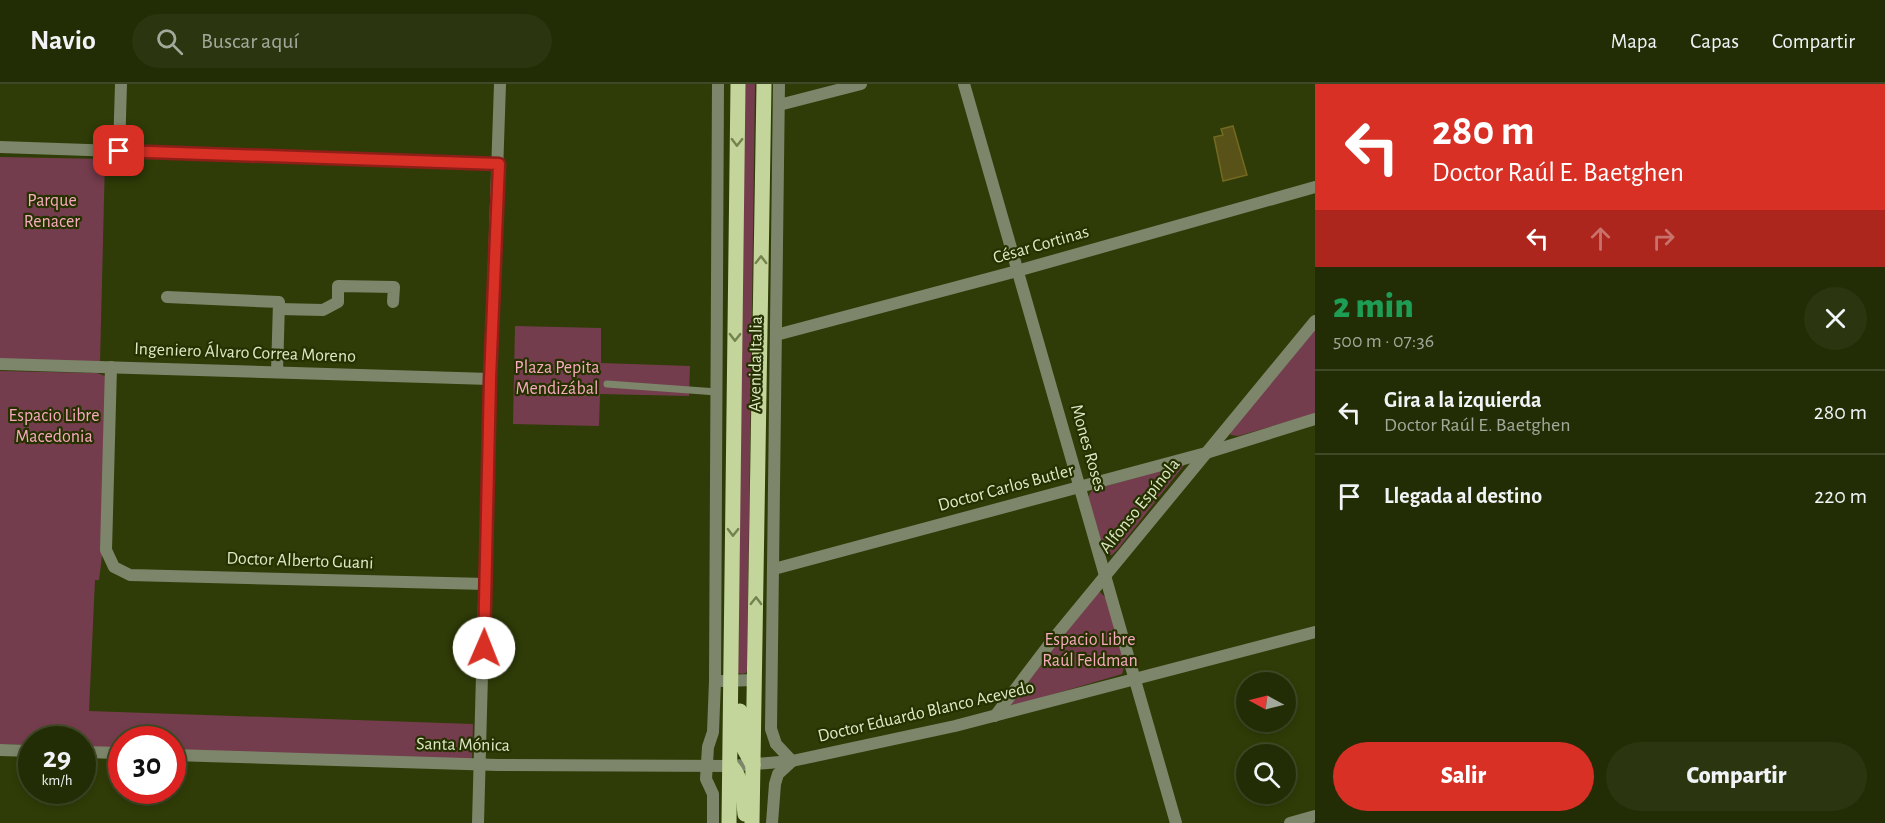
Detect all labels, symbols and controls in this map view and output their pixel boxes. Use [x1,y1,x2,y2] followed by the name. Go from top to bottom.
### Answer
[132,14,552,68] search box
[153,25,186,58] icon: search
[30,27,96,55] text: Navio
[201,30,299,52] text: Buscar aquí
[1611,31,1657,52] text: Mapa
[1690,31,1739,52] text: Capas
[1772,31,1855,52] text: Compartir
[1333,108,1411,186] icon: left
[1432,110,1535,152] text: 280 m
[93,125,144,176] pin
[102,134,135,167] icon: arrive
[731,138,744,147] one-way arrow
[1432,159,1684,186] text: Doctor Raúl E. Baetghen
[24,192,80,231] park label: Parque Renacer
[1521,222,1554,255] icon: left
[1584,222,1617,255] icon: ahead
[1647,222,1680,255] icon: right
[991,223,1091,267] street label: César Cortinas
[755,255,767,264] one-way arrow
[1804,287,1867,350] button: close
[1333,288,1414,324] text: 2 min
[746,316,766,412] street label: Avenida Italia
[1333,331,1434,351] text: 500 m · 07:36
[729,333,741,342] one-way arrow
[134,337,357,366] street label: Ingeniero Álvaro Correa Moreno
[514,359,600,398] park label: Plaza Pepita Mendizábal
[1384,389,1542,411] text: Gira a la izquierda
[1333,396,1366,429] icon: left
[1814,401,1867,423] text: 280 m
[1067,402,1109,494] street label: Mones Roses
[9,407,99,446] park label: Espacio Libre Macedonia
[1384,415,1571,435] text: Doctor Raúl E. Baetghen
[1096,455,1184,557] street label: Alfonso Espínola
[936,461,1076,515] street label: Doctor Carlos Butler
[1333,480,1366,513] icon: arrive
[1384,485,1542,507] text: Llegada al destino
[1814,485,1867,507] text: 220 m
[727,528,739,537] one-way arrow
[226,549,374,573] street label: Doctor Alberto Guani
[749,597,762,606] one-way arrow
[452,616,516,680] position arrow
[1042,631,1138,670] park label: Espacio Libre Raúl Feldman
[1236,672,1296,732] north arrow
[1236,672,1296,804] map controls
[816,678,1036,746] street label: Doctor Eduardo Blanco Acevedo
[108,726,186,804] speed limit sign: 30
[416,735,510,755] street label: Santa Mónica
[1333,742,1594,811] button: Salir
[1606,742,1867,811] button: Compartir
[43,743,71,773] text: 29
[1236,744,1296,804] button: search
[42,773,72,788] text: km/h

